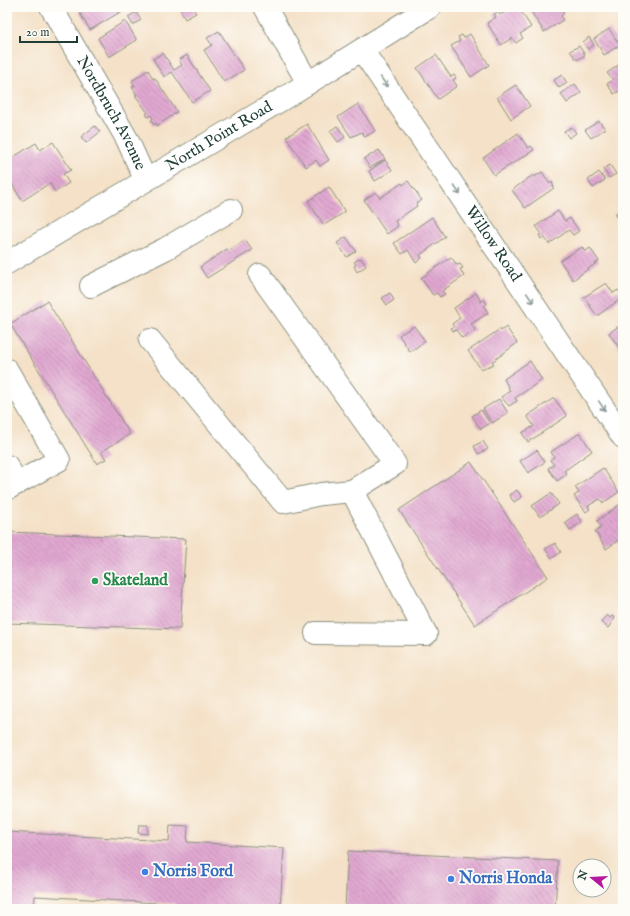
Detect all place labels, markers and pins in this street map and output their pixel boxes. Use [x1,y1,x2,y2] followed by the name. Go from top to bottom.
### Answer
[103,571,168,591] place label: Skateland
[90,576,100,586] marker: Skateland
[152,862,234,882] place label: Norris Ford
[140,867,150,877] marker: Norris Ford
[458,869,553,889] place label: Norris Honda
[446,874,456,884] marker: Norris Honda

